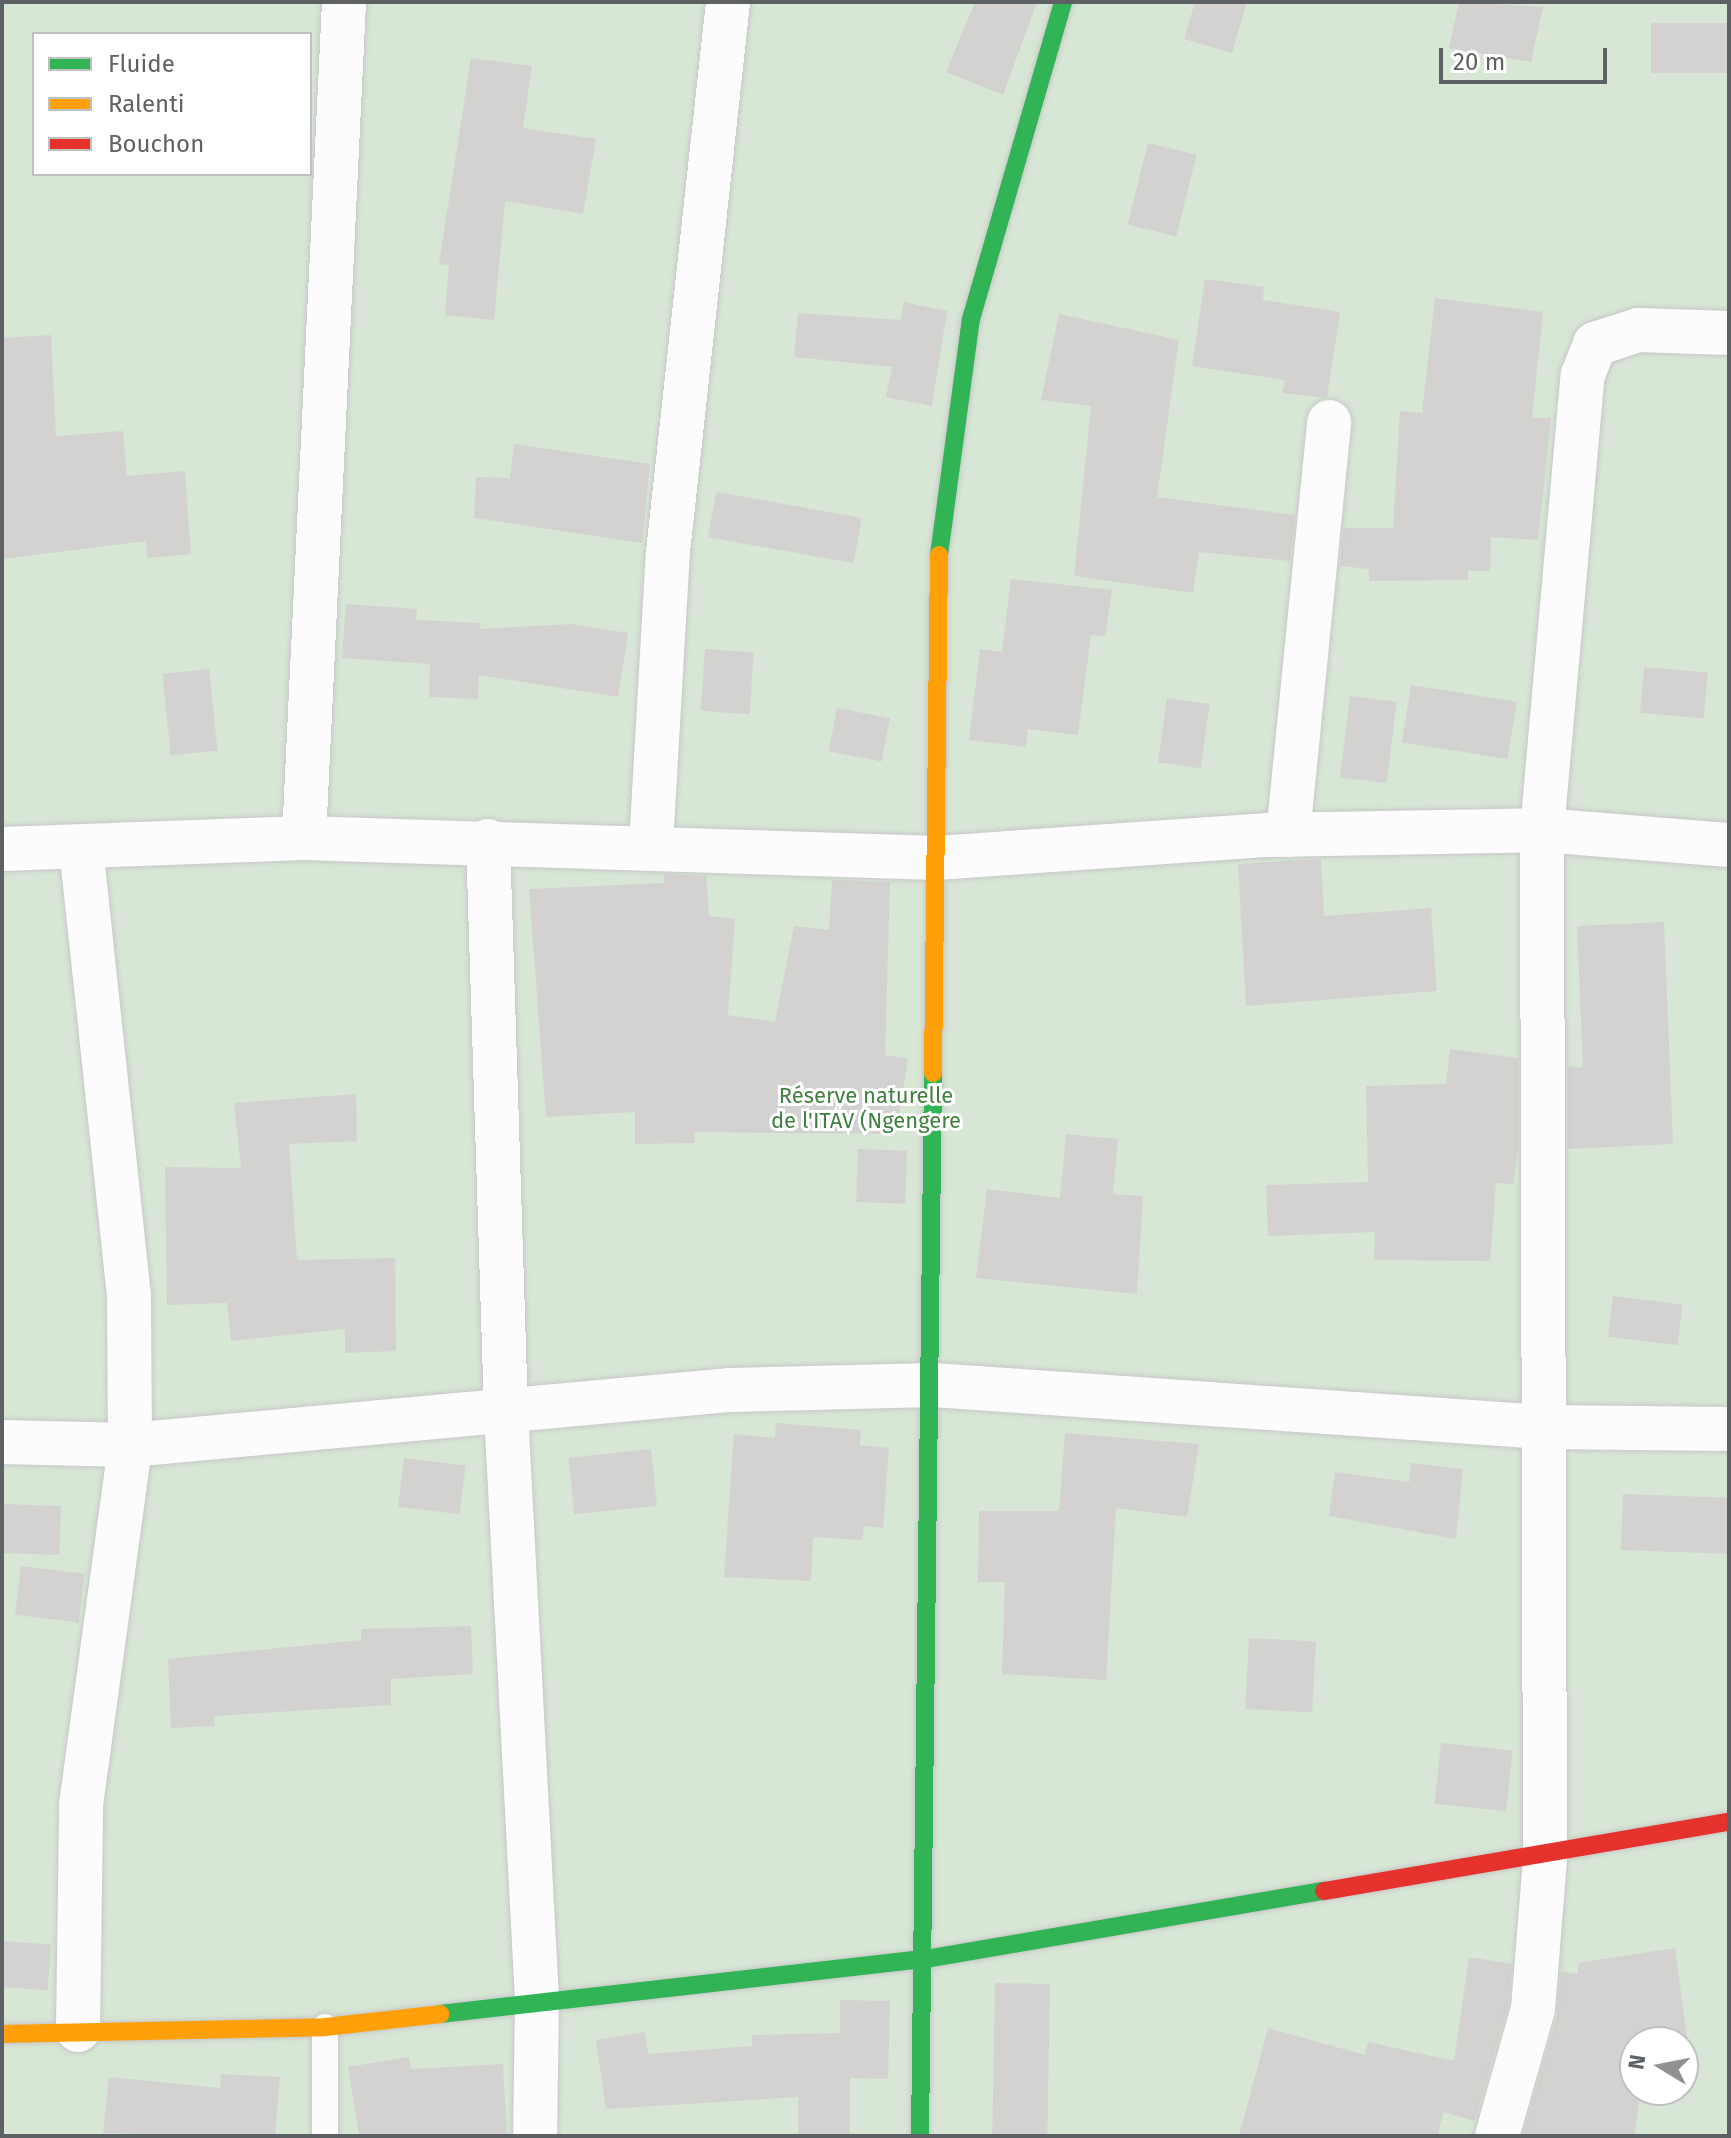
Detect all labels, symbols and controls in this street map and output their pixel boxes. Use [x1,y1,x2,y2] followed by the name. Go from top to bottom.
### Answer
[32,32,312,176] legend
[1443,32,1611,82] scale bar
[1453,48,1505,76] text: 20 m
[108,50,175,78] text: Fluide
[108,90,185,118] text: Ralenti
[108,130,204,158] text: Bouchon
[771,1082,961,1134] park label: Réserve naturelle de l'ITAV (Ngengere
[1619,2026,1699,2106] north arrow
[1622,2053,1651,2072] text: N

